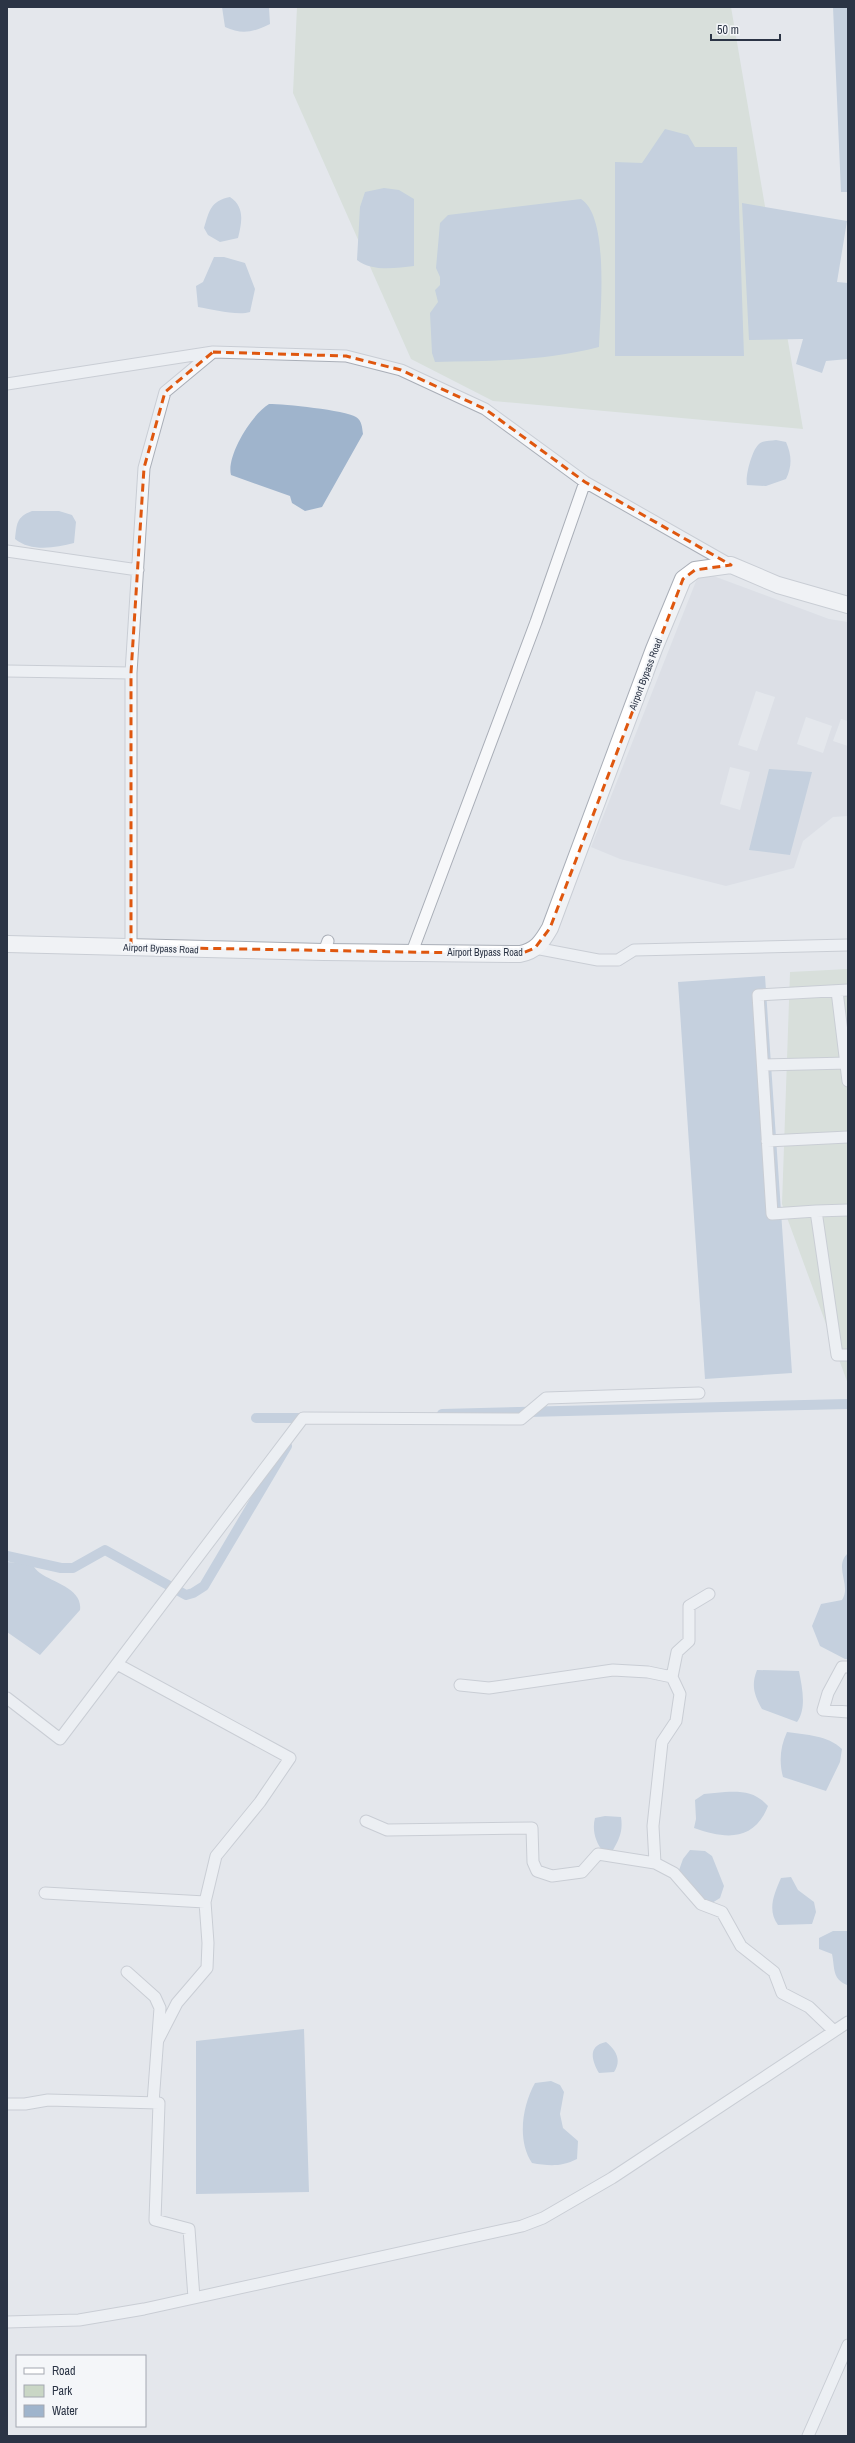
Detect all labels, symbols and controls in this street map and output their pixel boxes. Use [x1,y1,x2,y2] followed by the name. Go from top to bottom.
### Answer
[711,16,780,42] scale bar
[717,22,739,38] text: 50 m
[625,637,665,713] street label: Airport Bypass Road
[122,941,199,956] street label: Airport Bypass Road
[446,946,523,959] street label: Airport Bypass Road
[16,2355,146,2427] legend
[52,2363,76,2379] text: Road
[52,2383,72,2399] text: Park
[52,2403,79,2419] text: Water

